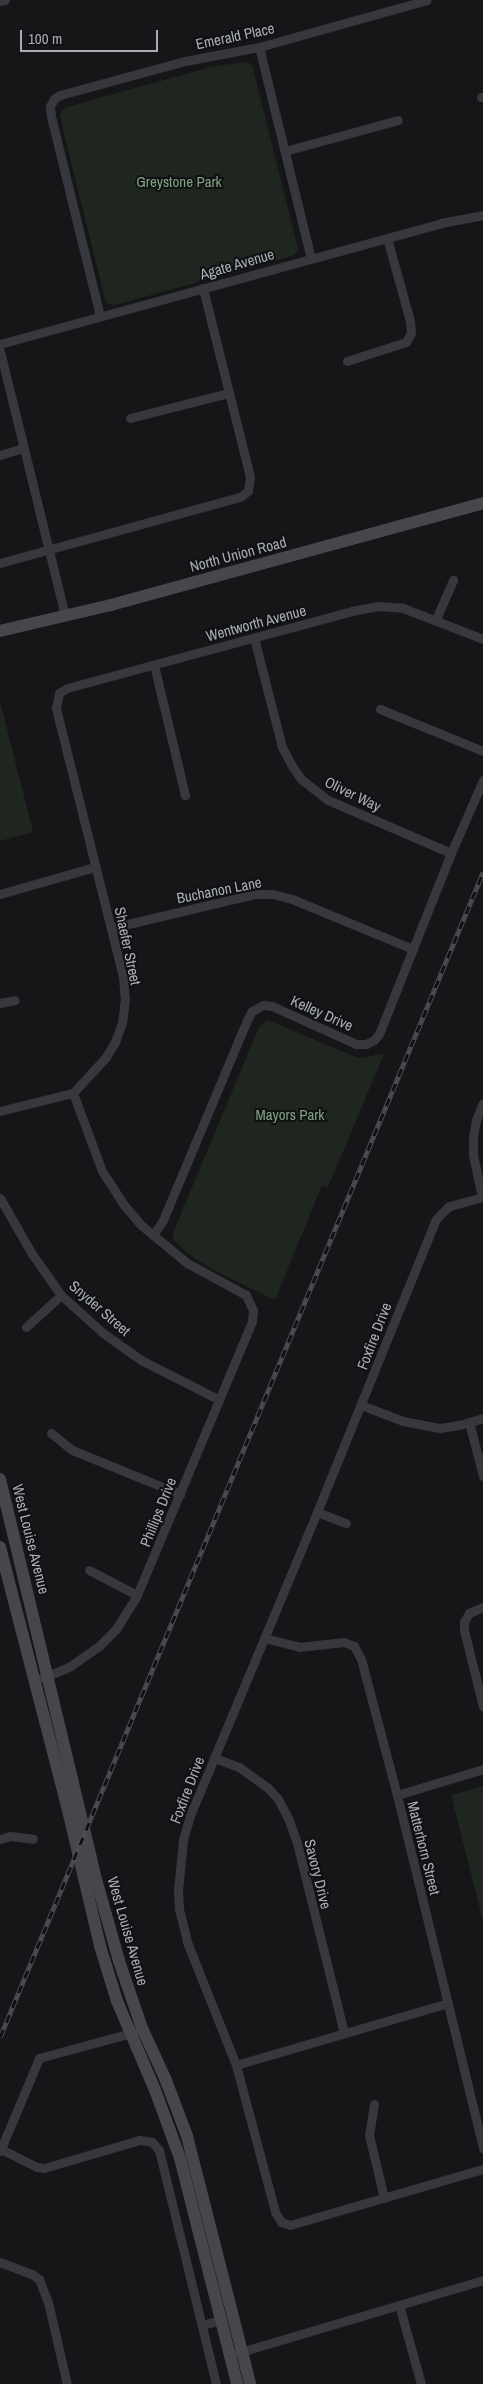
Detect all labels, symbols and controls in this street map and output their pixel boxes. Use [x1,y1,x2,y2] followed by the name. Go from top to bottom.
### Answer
[194,19,276,53] street label: Emerald Place
[22,20,160,52] scale bar
[28,28,62,49] text: 100 m
[136,173,222,191] park label: Greystone Park
[197,245,277,283] street label: Agate Avenue
[188,532,288,576] street label: North Union Road
[204,601,308,645] street label: Wentworth Avenue
[322,773,384,815] street label: Oliver Way
[175,873,263,907] street label: Buchanon Lane
[111,905,145,987] street label: Shaefer Street
[288,991,356,1035] street label: Kelley Drive
[255,1106,325,1124] park label: Mayors Park
[66,1277,134,1339] street label: Snyder Street
[353,1300,395,1372] street label: Foxfire Drive
[136,1475,180,1549] street label: Phillips Drive
[9,1482,53,1596] street label: West Louise Avenue
[166,1754,208,1826] street label: Foxfire Drive
[404,1799,444,1897] street label: Matterhorn Street
[301,1837,335,1911] street label: Savory Drive
[104,1874,152,1988] street label: West Louise Avenue

